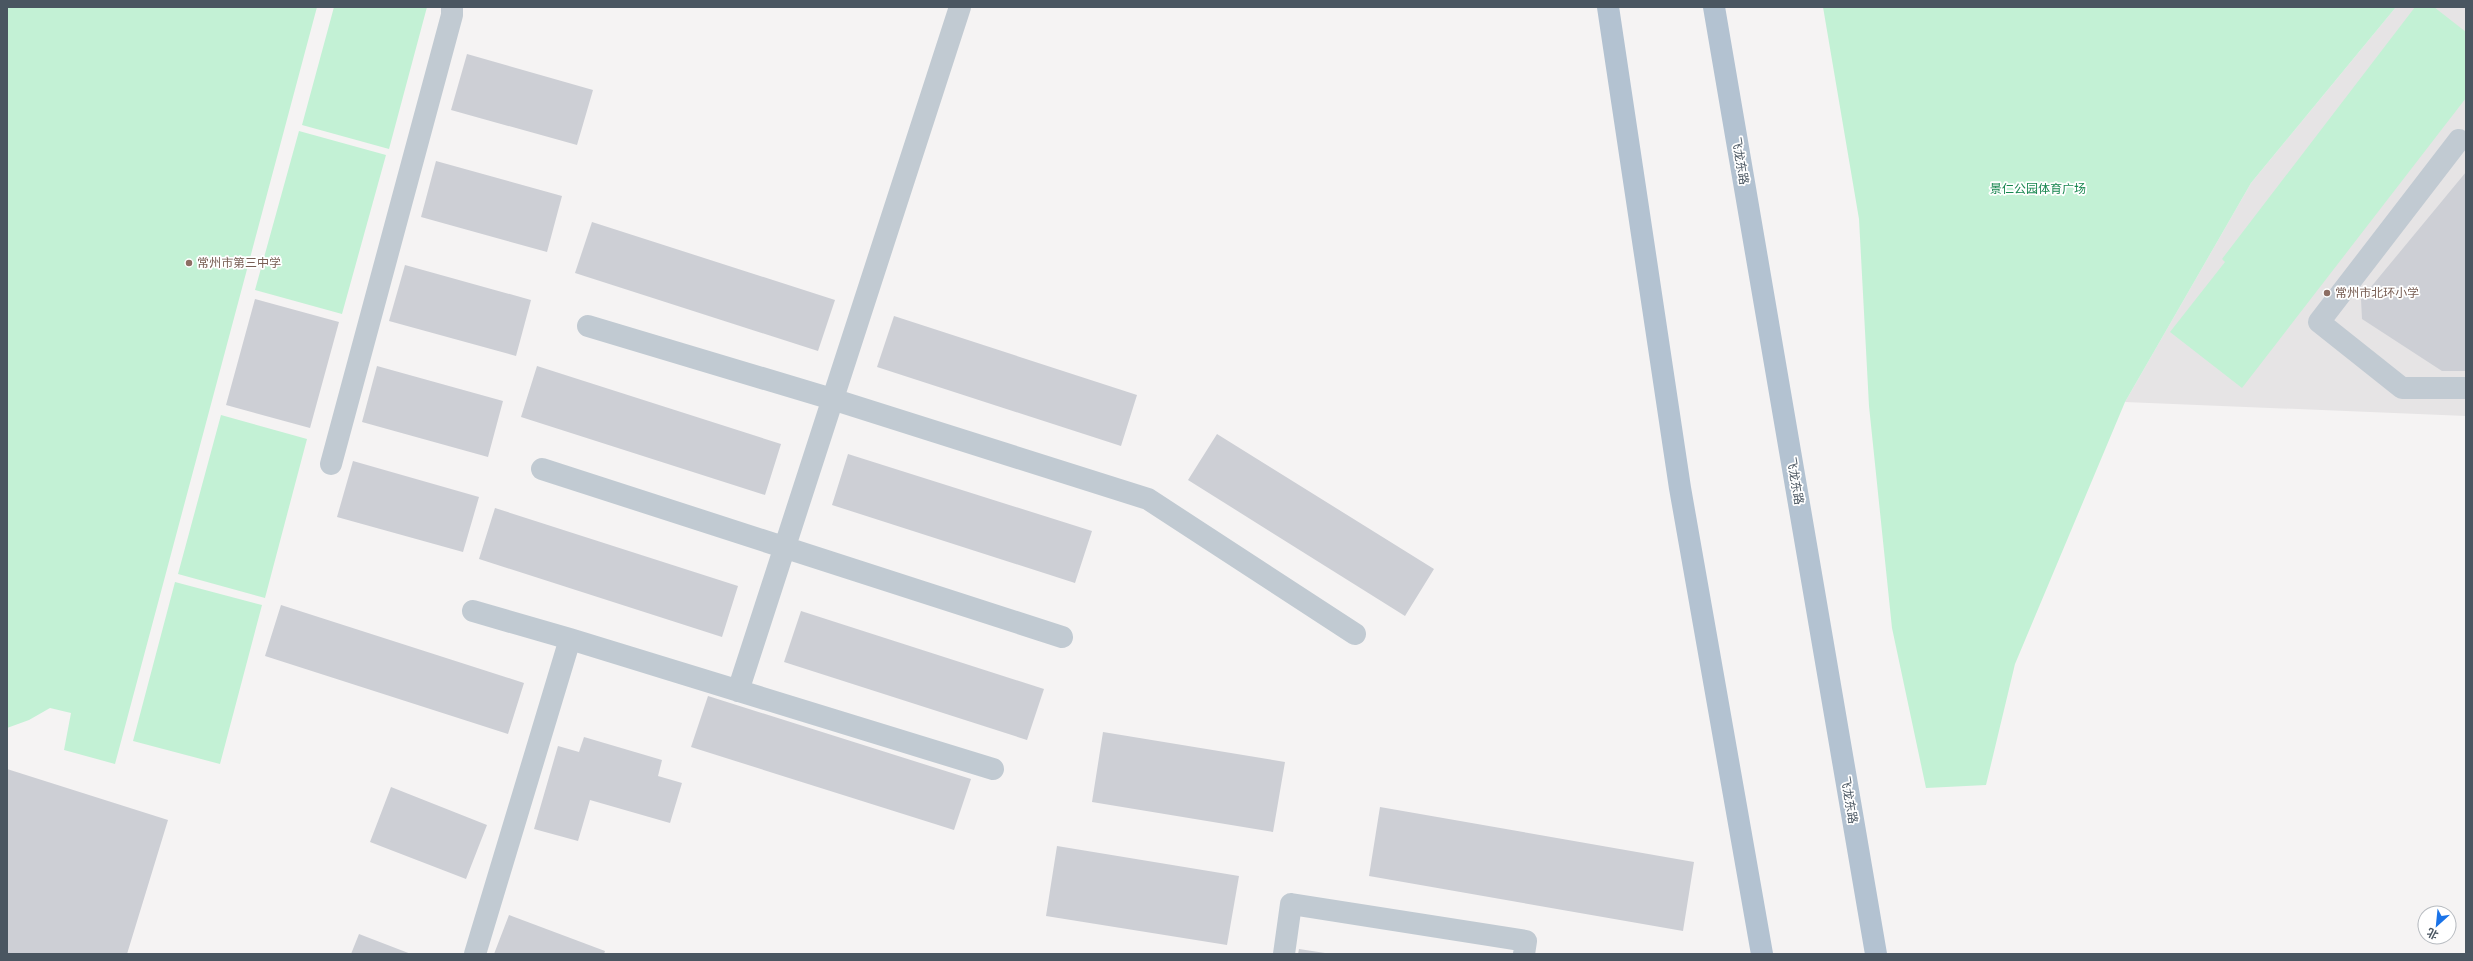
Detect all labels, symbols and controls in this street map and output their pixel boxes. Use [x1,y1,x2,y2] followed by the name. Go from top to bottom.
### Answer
[1729,136,1751,186] street label: 飞龙东路
[1990,182,2086,196] park label: 景仁公园体育广场
[197,256,281,270] place label: 常州市第三中学
[184,258,194,268] marker: 常州市第三中学
[2335,286,2419,300] place label: 常州市北环小学
[2322,288,2332,298] marker: 常州市北环小学
[1784,456,1806,506] street label: 飞龙东路
[1838,775,1860,825] street label: 飞龙东路
[2417,905,2457,945] north arrow
[2425,925,2441,942] text: 北

